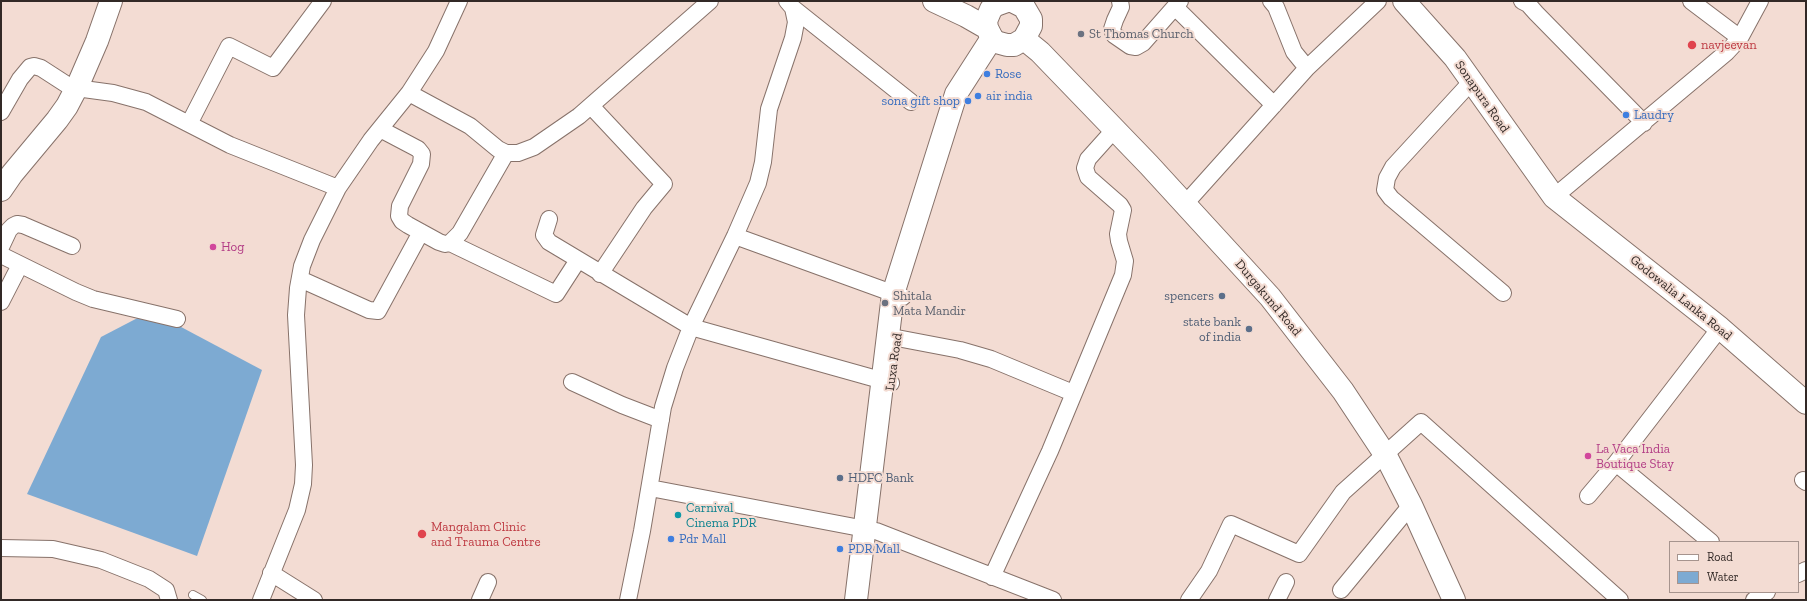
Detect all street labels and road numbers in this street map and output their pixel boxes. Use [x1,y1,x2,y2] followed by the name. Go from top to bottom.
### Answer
[1451,58,1513,136] street label: Sonapura Road
[1627,252,1735,344] street label: Godowalia Lanka Road
[1232,257,1304,339] street label: Durgakund Road
[882,332,906,392] street label: Luxa Road

